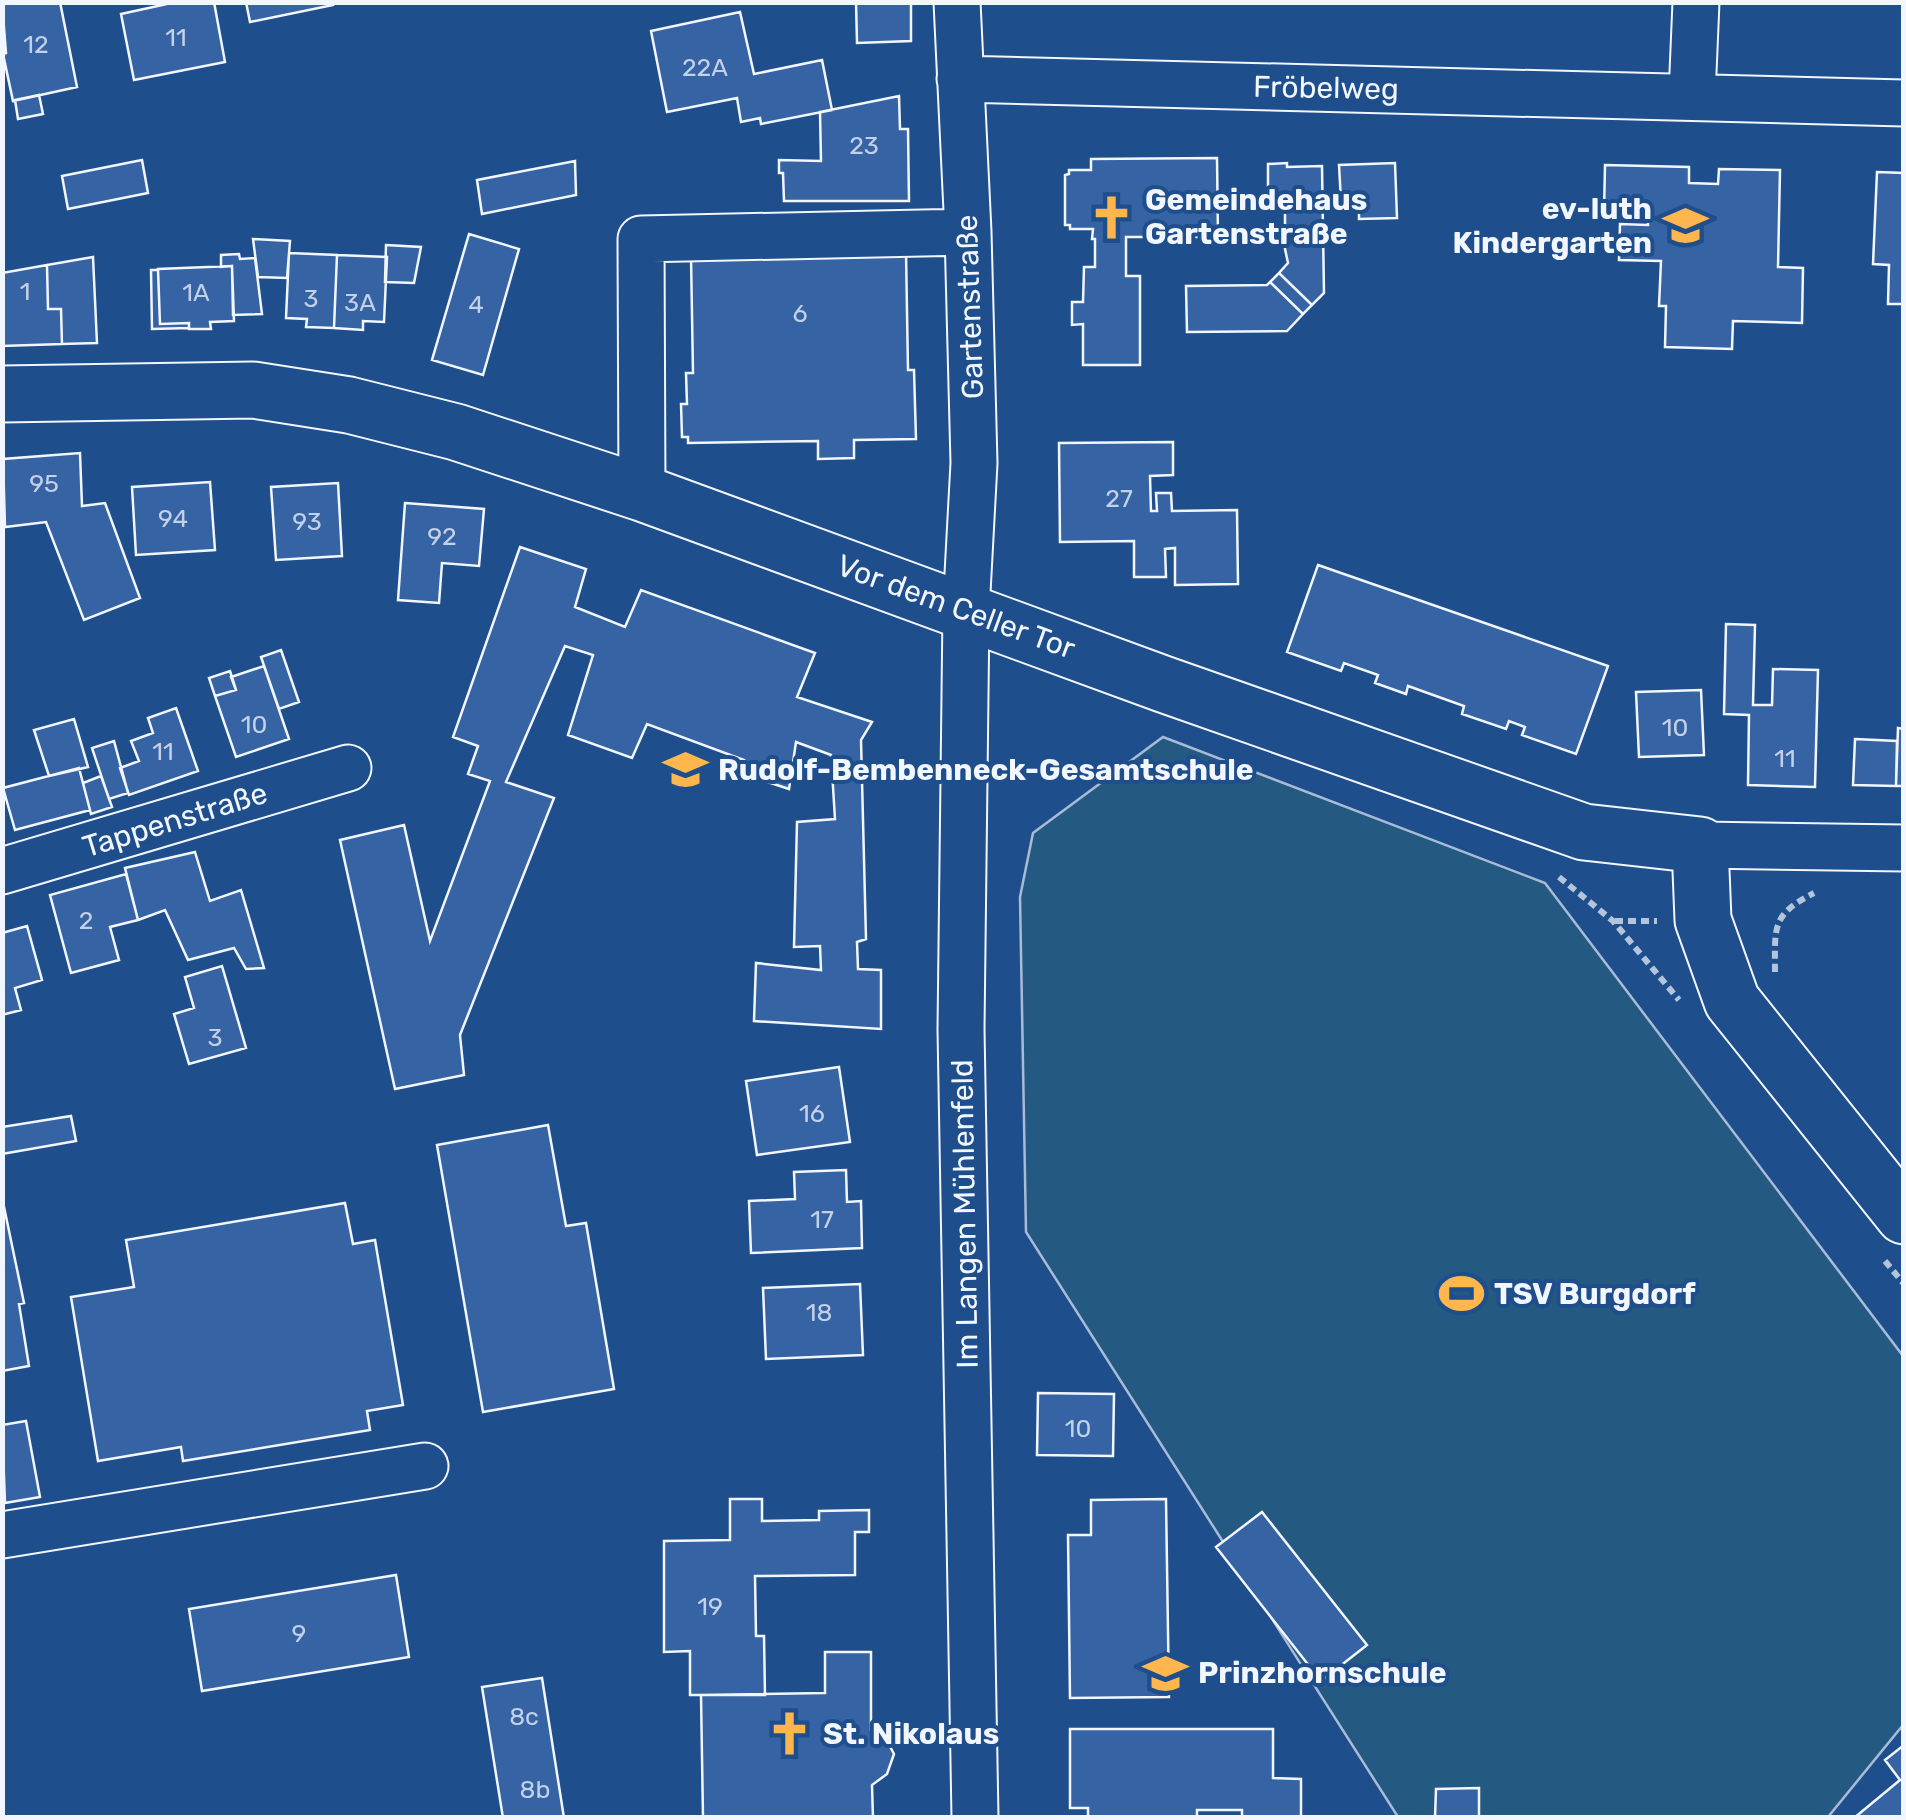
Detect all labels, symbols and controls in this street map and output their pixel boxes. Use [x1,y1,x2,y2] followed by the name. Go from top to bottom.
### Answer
[165,23,187,52] house number: 11
[23,30,49,59] house number: 12
[682,53,728,82] house number: 22A
[1253,69,1399,107] street label: Fröbelweg
[849,131,879,160] house number: 23
[1145,182,1367,252] place label: Gemeindehaus Gartenstraße
[1453,191,1652,261] place label: ev-luth Kindergarten
[1088,193,1136,241] church icon: Gemeindehaus Gartenstraße
[1661,202,1709,250] school or university icon: ev-luth Kindergarten
[949,214,991,400] street label: Gartenstraße
[20,277,30,306] house number: 1
[182,278,210,307] house number: 1A
[303,284,319,313] house number: 3
[344,288,376,317] house number: 3A
[468,290,484,319] house number: 4
[792,299,808,328] house number: 6
[29,469,59,498] house number: 95
[1105,484,1133,513] house number: 27
[158,504,188,533] house number: 94
[292,507,322,536] house number: 93
[427,522,457,551] house number: 92
[832,547,1080,667] street label: Vor dem Celler Tor
[241,710,267,739] house number: 10
[1662,713,1688,742] house number: 10
[152,737,174,766] house number: 11
[1774,744,1796,773] house number: 11
[661,746,709,794] school or university icon: Rudolf-Bembenneck-Gesamtschule
[718,752,1254,788] place label: Rudolf-Bembenneck-Gesamtschule
[78,775,272,865] street label: Tappenstraße
[79,906,93,935] house number: 2
[207,1023,223,1052] house number: 3
[944,1059,986,1369] street label: Im Langen Mühlenfeld
[799,1099,825,1128] house number: 16
[810,1205,834,1234] house number: 17
[1437,1270,1485,1318] sports icon: TSV Burgdorf
[1494,1276,1696,1312] place label: TSV Burgdorf
[806,1298,832,1327] house number: 18
[1065,1414,1091,1443] house number: 10
[697,1592,723,1621] house number: 19
[292,1619,306,1648] house number: 9
[1141,1649,1189,1697] school or university icon: Prinzhornschule
[1198,1655,1447,1691] place label: Prinzhornschule
[509,1702,539,1731] house number: 8c
[766,1710,814,1758] church icon: St. Nikolaus
[823,1716,999,1752] place label: St. Nikolaus
[520,1775,550,1804] house number: 8b

